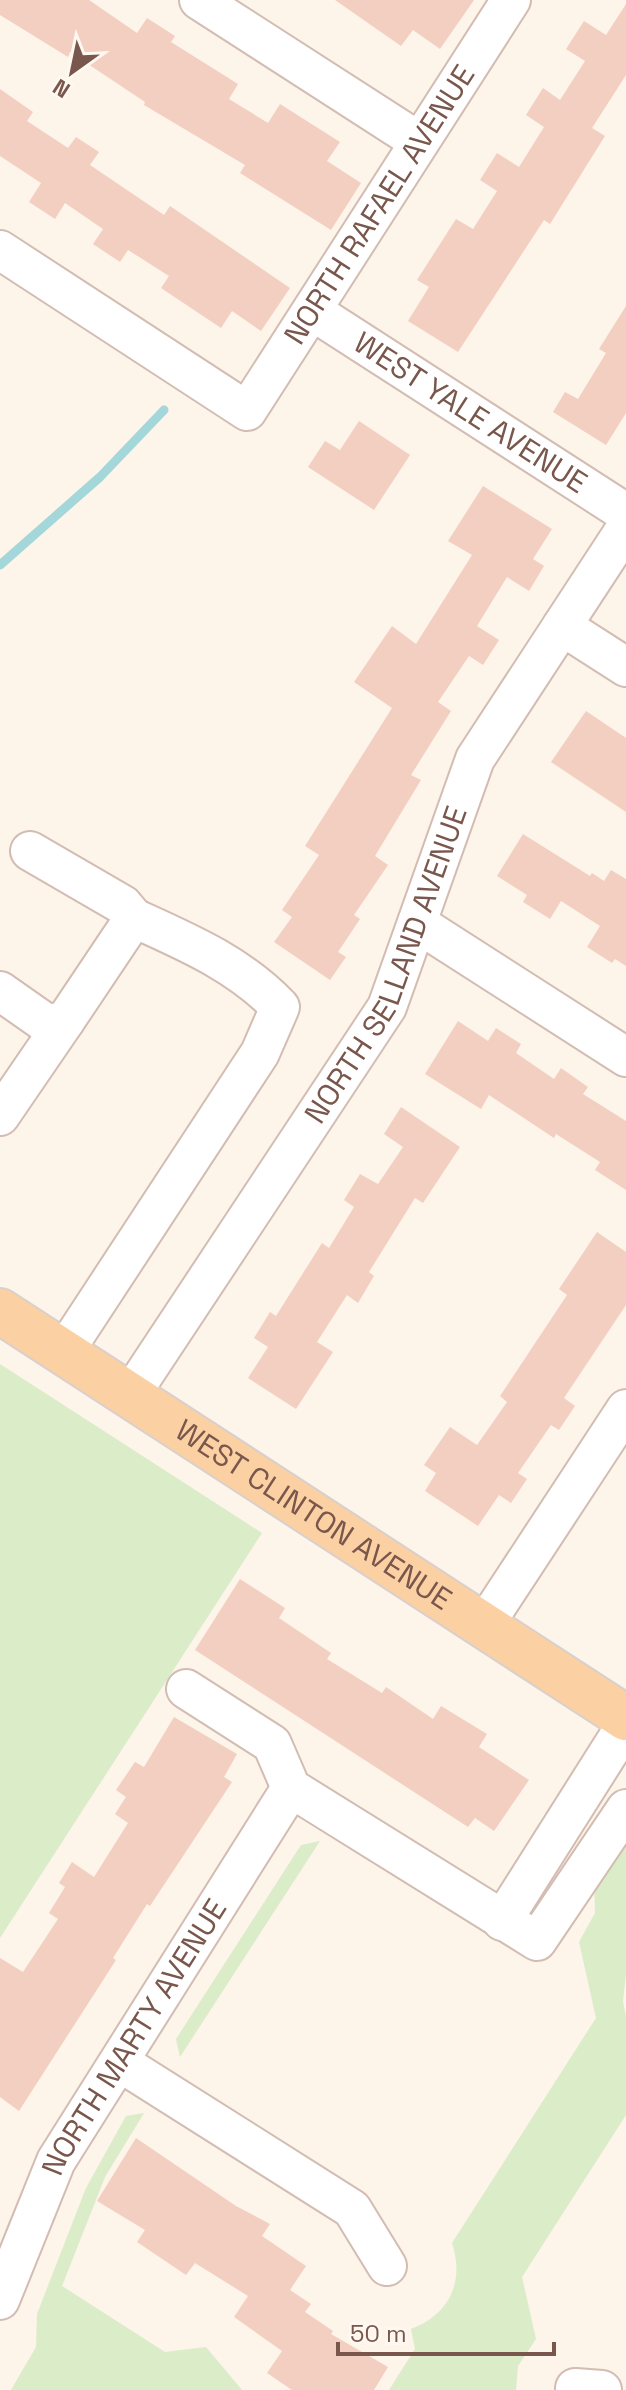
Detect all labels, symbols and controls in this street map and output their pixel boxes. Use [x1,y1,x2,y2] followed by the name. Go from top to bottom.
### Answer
[32,32,112,112] north arrow
[275,57,483,352] street label: NORTH RAFAEL AVENUE
[47,73,75,105] text: N
[347,323,595,502] street label: WEST YALE AVENUE
[295,801,476,1131] street label: NORTH SELLAND AVENUE
[168,1410,459,1618] street label: WEST CLINTON AVENUE
[32,1891,235,2181] street label: NORTH MARTY AVENUE
[338,2306,554,2356] scale bar
[350,2318,407,2349] text: 50 m

